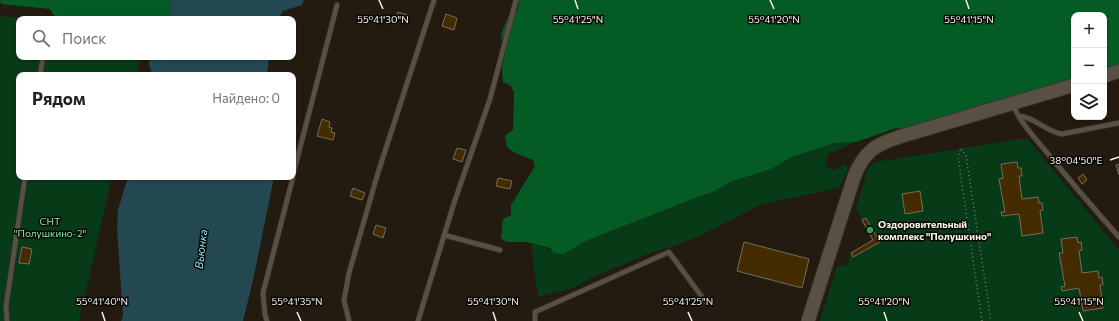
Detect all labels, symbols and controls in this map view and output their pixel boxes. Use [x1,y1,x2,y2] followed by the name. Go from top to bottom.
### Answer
[1071,12,1107,120] map controls
[1071,12,1107,48] button: +
[357,13,409,25] text: 55°41'30"N
[553,13,603,25] text: 55°41'25"N
[748,13,800,25] text: 55°41'20"N
[944,13,994,25] text: 55°41'15"N
[16,16,296,60] search box
[30,27,52,49] icon: search
[62,29,106,47] text: Поиск
[1071,48,1107,84] button: −
[1071,84,1107,120] button: layers
[32,88,86,109] text: Рядом
[212,90,280,106] text: Найдено: 0
[1050,154,1103,166] text: 38°04'50"E
[14,215,87,239] park label: СНТ "Полушкино-2"
[878,218,991,242] place label: Оздоровительный комплекс "Полушкино"
[865,225,875,235] marker: Оздоровительный комплекс "Полушкино"
[192,228,209,269] water label: Вьюнка
[76,295,128,307] text: 55°41'40"N
[272,295,322,307] text: 55°41'35"N
[467,295,519,307] text: 55°41'30"N
[663,295,713,307] text: 55°41'25"N
[858,295,910,307] text: 55°41'20"N
[1054,295,1104,307] text: 55°41'15"N

